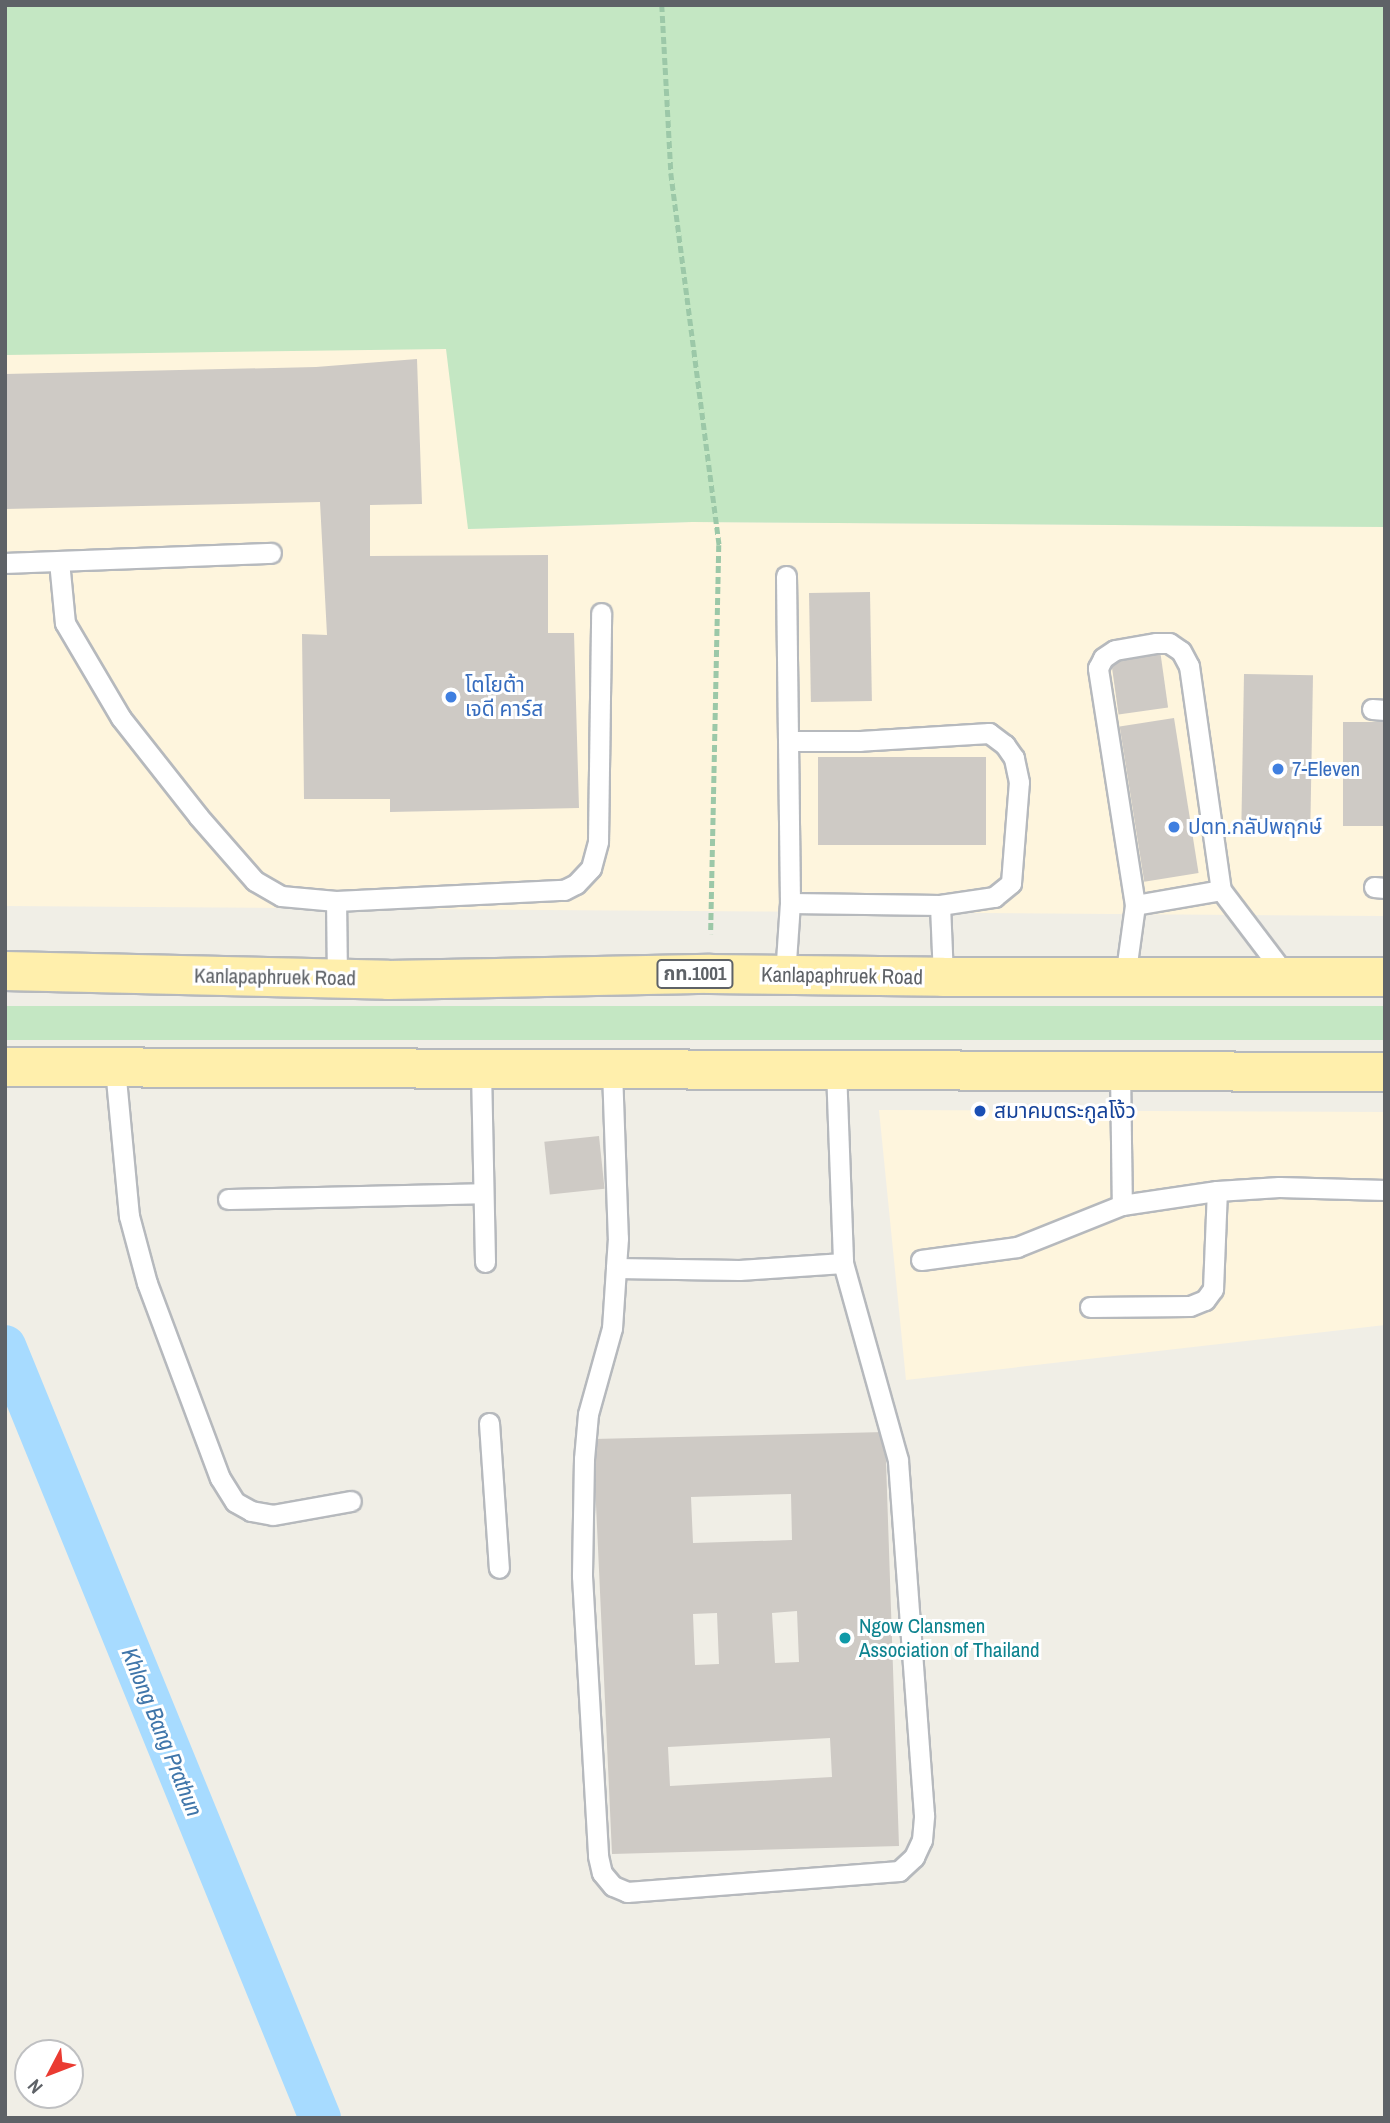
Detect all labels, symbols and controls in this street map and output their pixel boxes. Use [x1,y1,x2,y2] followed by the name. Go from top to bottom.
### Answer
[465,672,543,722] place label: โตโยต้า เจดี คาร์ส
[443,689,459,705] marker: โตโยต้า เจดี คาร์ส
[1292,756,1360,782] place label: 7-Eleven
[1270,761,1286,777] marker: 7-Eleven
[1188,814,1322,840] place label: ปตท.กลัปพฤกษ์
[1166,819,1182,835] marker: ปตท.กลัปพฤกษ์
[655,958,735,990] road number: กท.1001
[761,962,923,990] street label: Kanlapaphruek Road
[194,963,356,991] street label: Kanlapaphruek Road
[994,1098,1136,1124] place label: สมาคมตระกูลโง้ว
[972,1103,988,1119] marker: สมาคมตระกูลโง้ว
[859,1613,1040,1663] place label: Ngow Clansmen Association of Thailand
[837,1630,853,1646] marker: Ngow Clansmen Association of Thailand
[116,1644,208,1820] water label: Khlong Bang Prathun
[14,2039,84,2109] north arrow
[21,2074,48,2100] text: N

